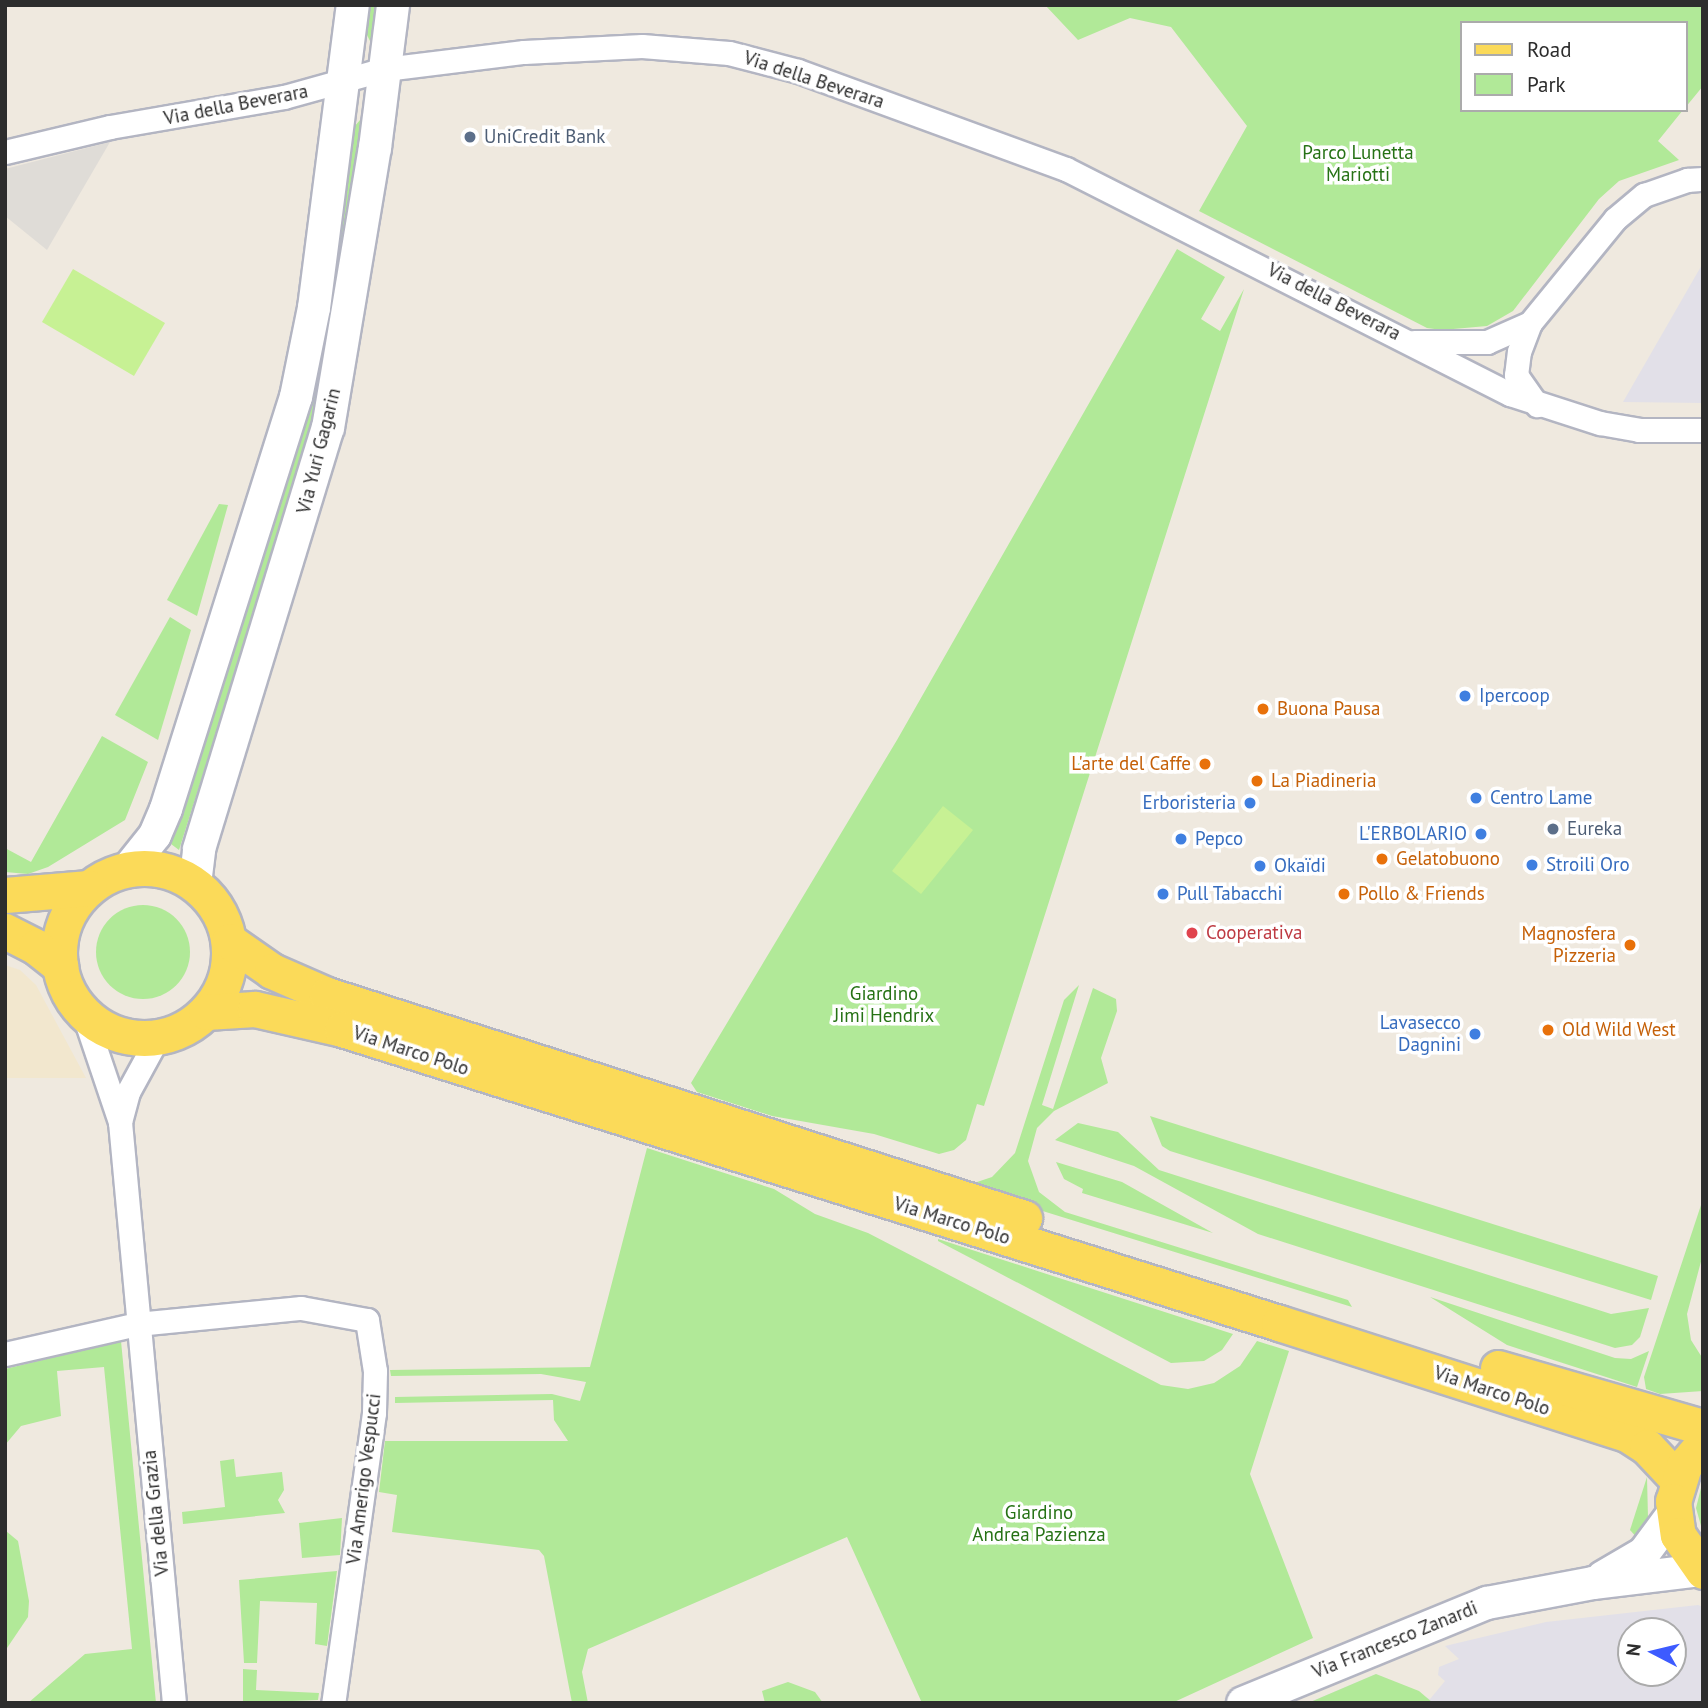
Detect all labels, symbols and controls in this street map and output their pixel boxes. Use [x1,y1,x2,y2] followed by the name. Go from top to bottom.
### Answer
[1460,21,1687,112] legend
[1527,36,1571,63] text: Road
[741,47,887,113] street label: Via della Beverara
[1527,71,1566,98] text: Park
[162,80,310,130] street label: Via della Beverara
[484,126,605,148] place label: UniCredit Bank
[462,129,478,145] marker: UniCredit Bank
[1302,142,1414,186] park label: Parco Lunetta Mariotti
[1264,259,1404,345] street label: Via della Beverara
[292,386,346,516] street label: Via Yuri Gagarin
[1479,685,1550,707] place label: Ipercoop
[1457,688,1473,704] marker: Ipercoop
[1277,698,1380,720] place label: Buona Pausa
[1255,701,1271,717] marker: Buona Pausa
[1071,753,1191,775] place label: L'arte del Caffe
[1197,756,1213,772] marker: L'arte del Caffe
[1271,770,1376,792] place label: La Piadineria
[1249,773,1265,789] marker: La Piadineria
[1490,787,1592,809] place label: Centro Lame
[1468,790,1484,806] marker: Centro Lame
[1143,792,1236,814] place label: Erboristeria
[1242,795,1258,811] marker: Erboristeria
[1567,818,1622,840] place label: Eureka
[1545,821,1561,837] marker: Eureka
[1359,823,1467,845] place label: L'ERBOLARIO
[1473,826,1489,842] marker: L'ERBOLARIO
[1195,828,1243,850] place label: Pepco
[1173,831,1189,847] marker: Pepco
[1396,848,1500,870] place label: Gelatobuono
[1374,851,1390,867] marker: Gelatobuono
[1546,854,1630,876] place label: Stroili Oro
[1274,855,1326,877] place label: Okaïdi
[1524,857,1540,873] marker: Stroili Oro
[1252,858,1268,874] marker: Okaïdi
[1177,883,1283,905] place label: Pull Tabacchi
[1358,883,1485,905] place label: Pollo & Friends
[1155,886,1171,902] marker: Pull Tabacchi
[1336,886,1352,902] marker: Pollo & Friends
[1206,922,1302,944] place label: Cooperativa
[1521,923,1616,967] place label: Magnosfera Pizzeria
[1184,925,1200,941] marker: Cooperativa
[1622,937,1638,953] marker: Magnosfera Pizzeria
[834,983,934,1027] park label: Giardino Jimi Hendrix
[1380,1012,1461,1056] place label: Lavasecco Dagnini
[1562,1019,1677,1041] place label: Old Wild West
[350,1022,472,1080] street label: Via Marco Polo
[1540,1022,1556,1038] marker: Old Wild West
[1467,1026,1483,1042] marker: Lavasecco Dagnini
[891,1192,1013,1250] street label: Via Marco Polo
[1431,1362,1553,1420] street label: Via Marco Polo
[342,1392,386,1566] street label: Via Amerigo Vespucci
[138,1449,174,1577] street label: Via della Grazia
[972,1502,1106,1546] park label: Giardino Andrea Pazienza
[1309,1596,1481,1684] street label: Via Francesco Zanardi
[1617,1617,1687,1687] north arrow
[1620,1642,1646,1657] text: N

